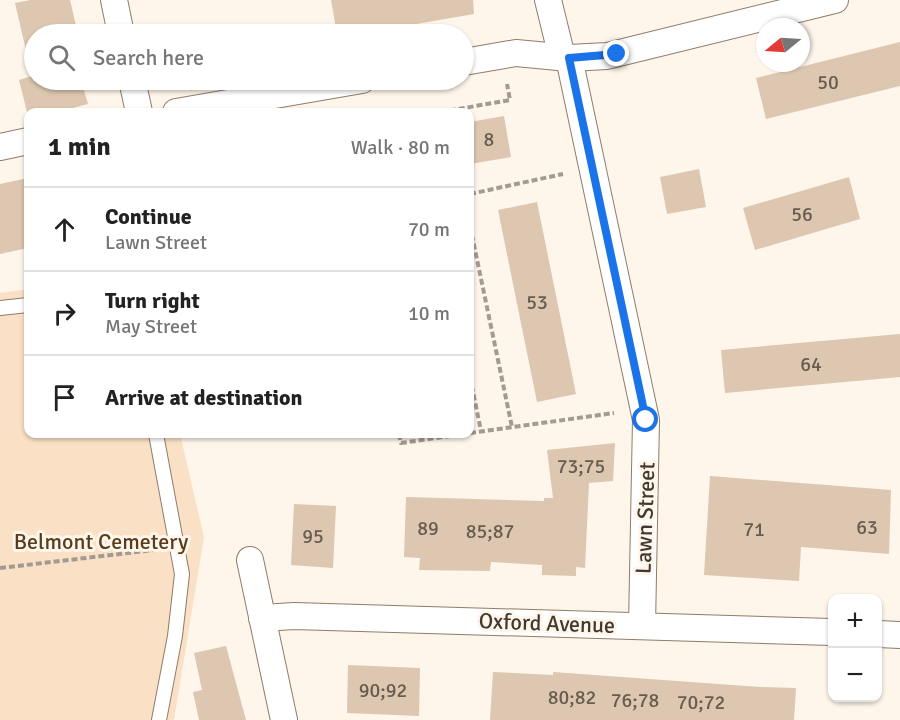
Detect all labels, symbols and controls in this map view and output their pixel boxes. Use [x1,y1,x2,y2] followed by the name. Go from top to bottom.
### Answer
[756,18,810,72] north arrow
[24,24,474,90] search box
[603,40,629,66] route end
[45,41,78,74] icon: search
[93,44,204,71] text: Search here
[817,70,839,95] house number: 50
[484,127,494,152] house number: 8
[48,131,111,163] text: 1 min
[351,135,450,160] text: Walk · 80 m
[791,202,813,227] house number: 56
[105,203,192,230] text: Continue
[48,213,81,246] icon: ahead
[408,217,450,242] text: 70 m
[105,230,207,255] text: Lawn Street
[105,287,200,314] text: Turn right
[526,290,548,315] house number: 53
[48,297,81,330] icon: right
[408,301,450,326] text: 10 m
[105,314,197,339] text: May Street
[800,352,822,377] house number: 64
[48,381,81,414] icon: arrive
[105,384,302,411] text: Arrive at destination
[632,406,658,432] route start
[557,454,605,479] house number: 73;75
[630,461,660,575] street label: Lawn Street
[856,515,878,540] house number: 63
[417,516,439,541] house number: 89
[743,517,765,542] house number: 71
[466,519,514,544] house number: 85;87
[302,524,324,549] house number: 95
[14,528,189,555] park label: Belmont Cemetery
[828,594,882,702] map controls
[828,594,882,648] button: +
[478,607,616,639] street label: Oxford Avenue
[828,648,882,702] button: −
[359,678,407,703] house number: 90;92
[548,685,596,710] house number: 80;82
[611,688,659,713] house number: 76;78
[677,690,725,715] house number: 70;72

